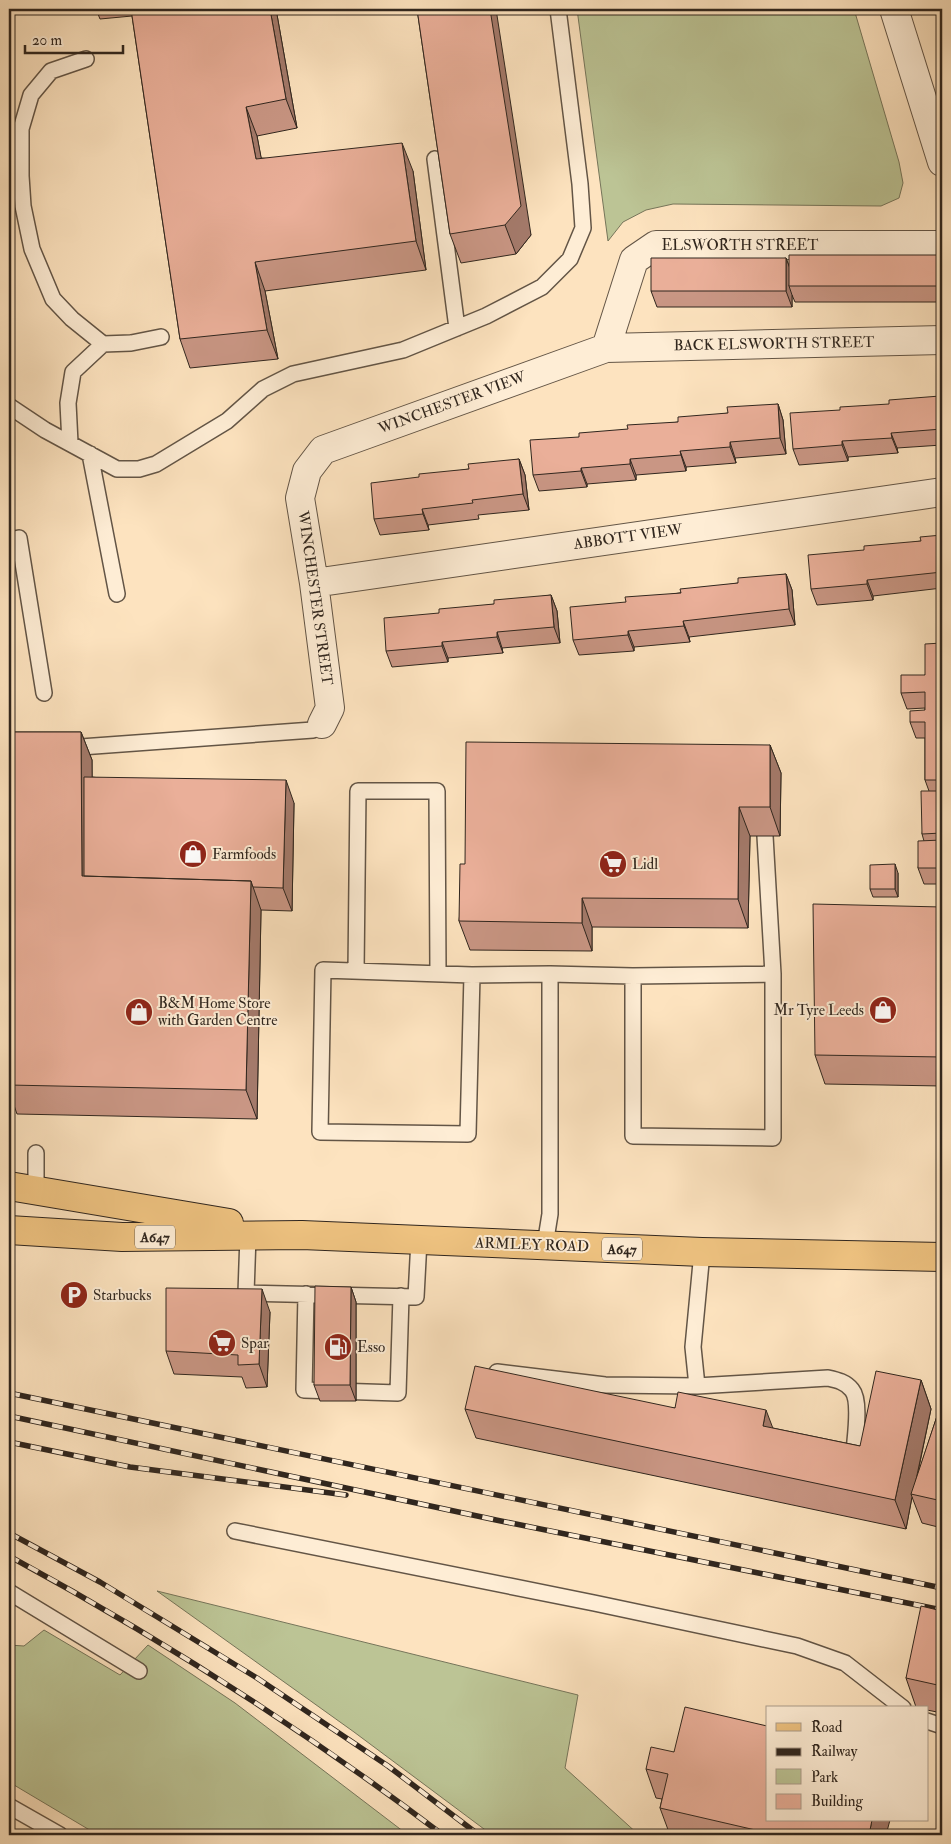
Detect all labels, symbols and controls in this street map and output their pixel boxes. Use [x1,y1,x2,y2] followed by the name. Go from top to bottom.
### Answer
[25,22,122,54] scale bar
[32,31,62,50] text: 20 m
[662,236,818,255] street label: ELSWORTH STREET
[673,333,875,355] street label: BACK ELSWORTH STREET
[375,367,529,439] street label: WINCHESTER VIEW
[293,509,337,686] street label: WINCHESTER STREET
[571,520,684,554] street label: ABBOTT VIEW
[178,839,208,869] shop icon: Farmfoods
[212,845,276,864] place label: Farmfoods
[598,849,628,879] supermarket icon: Lidl
[632,855,658,874] place label: Lidl
[158,994,277,1030] place label: B&M Home Store with Garden Centre
[868,995,898,1025] shop icon: Mr Tyre Leeds
[124,997,154,1027] shop icon: B&M Home Store with Garden Centre
[774,1001,864,1020] place label: Mr Tyre Leeds
[135,1226,175,1248] road number: A647
[474,1233,589,1256] street label: ARMLEY ROAD
[602,1238,642,1260] road number: A647
[59,1280,89,1310] parking icon: Starbucks
[93,1286,151,1305] place label: Starbucks
[207,1328,237,1358] supermarket icon: Spar
[323,1332,353,1362] fuel station icon: Esso
[241,1334,269,1354] place label: Spar
[357,1338,385,1357] place label: Esso
[766,1706,928,1822] legend
[811,1718,843,1737] text: Road
[811,1742,858,1761] text: Railway
[811,1768,838,1787] text: Park
[811,1792,863,1811] text: Building

